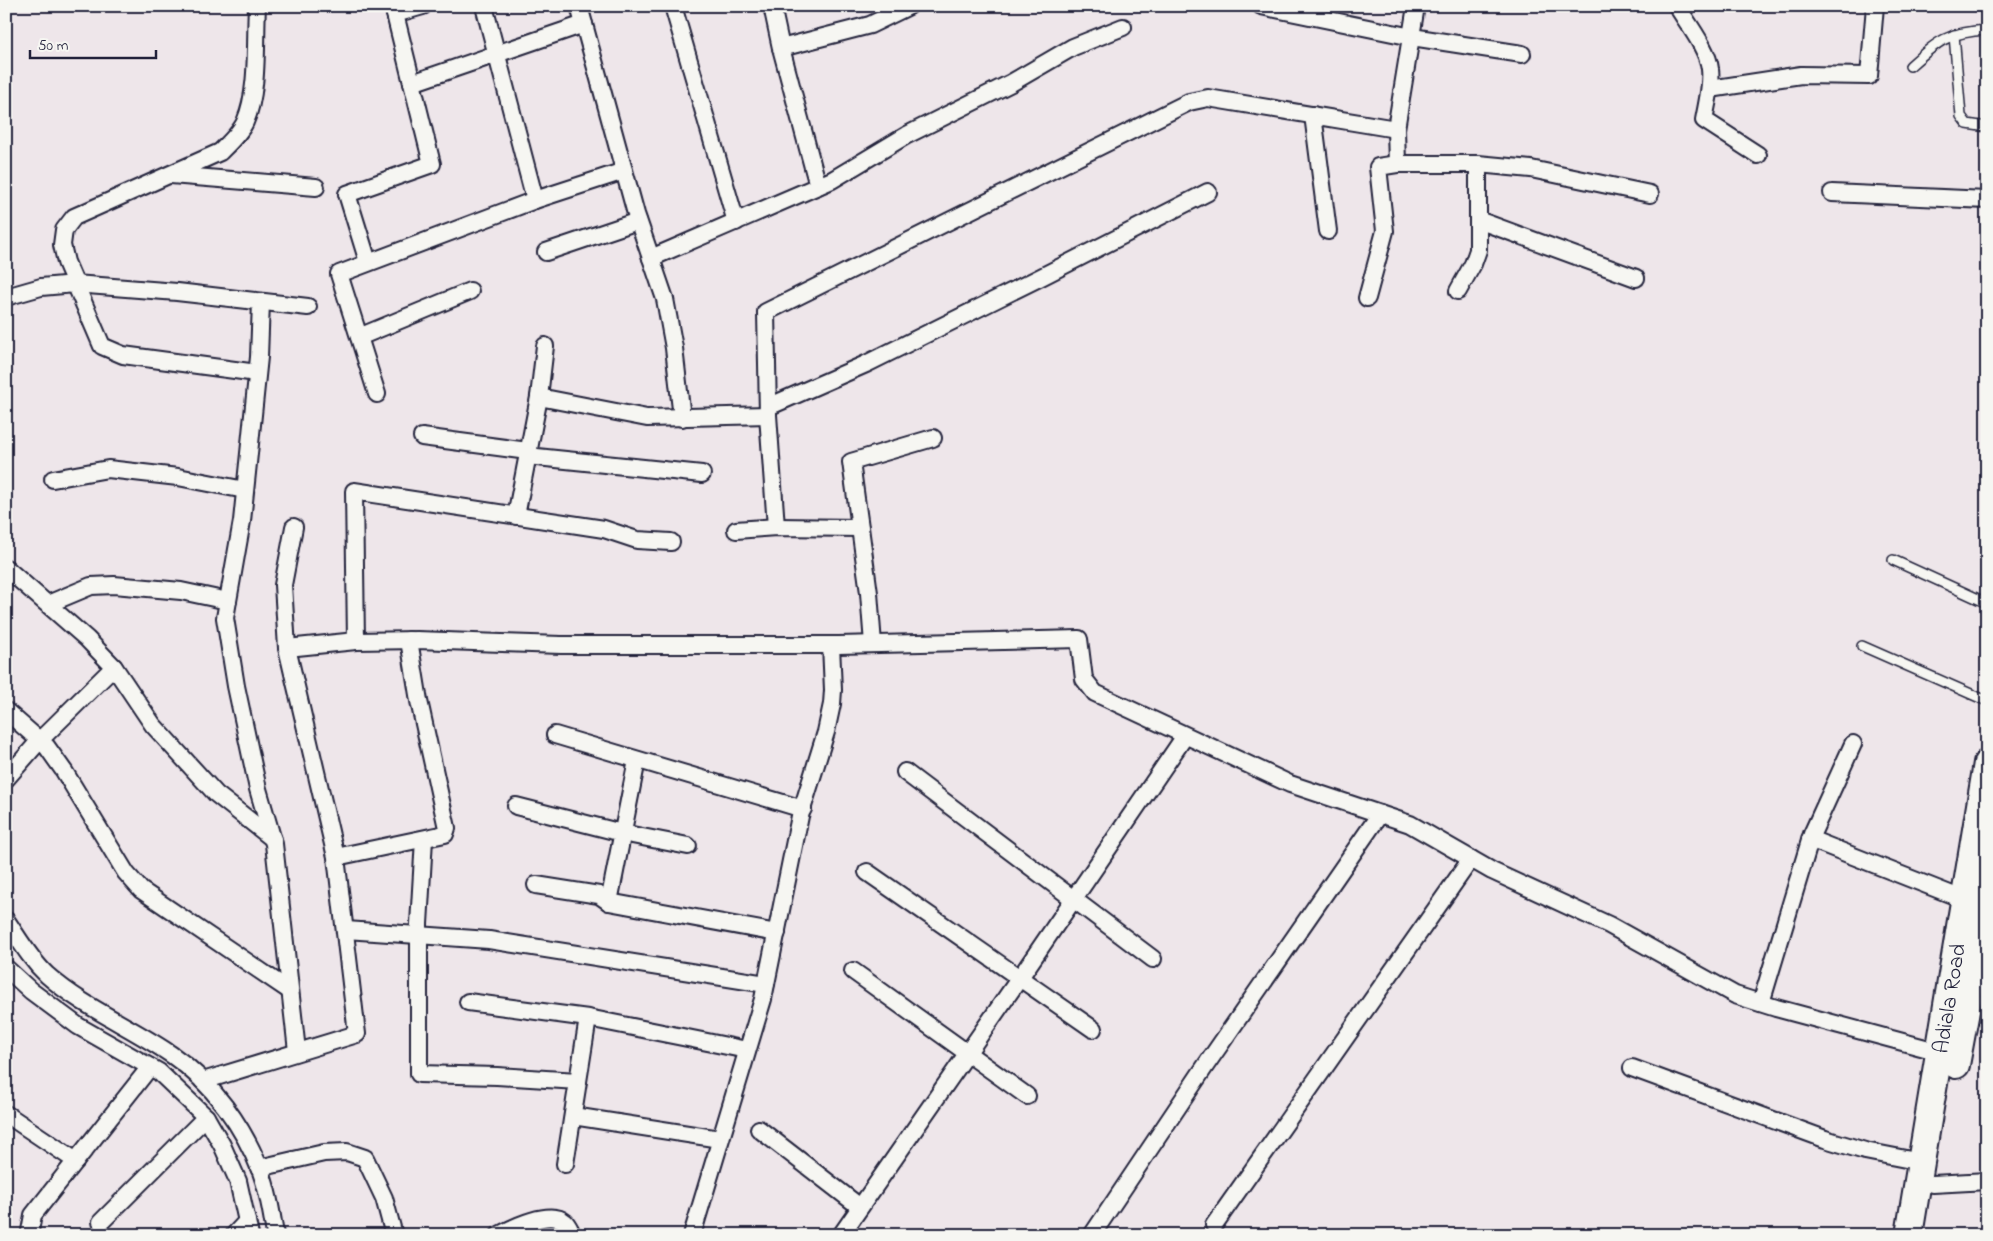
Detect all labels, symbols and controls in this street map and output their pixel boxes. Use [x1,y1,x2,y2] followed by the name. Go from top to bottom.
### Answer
[30,28,156,60] scale bar
[38,35,69,57] text: 50 m
[1926,941,1976,1056] street label: Adiala Road

